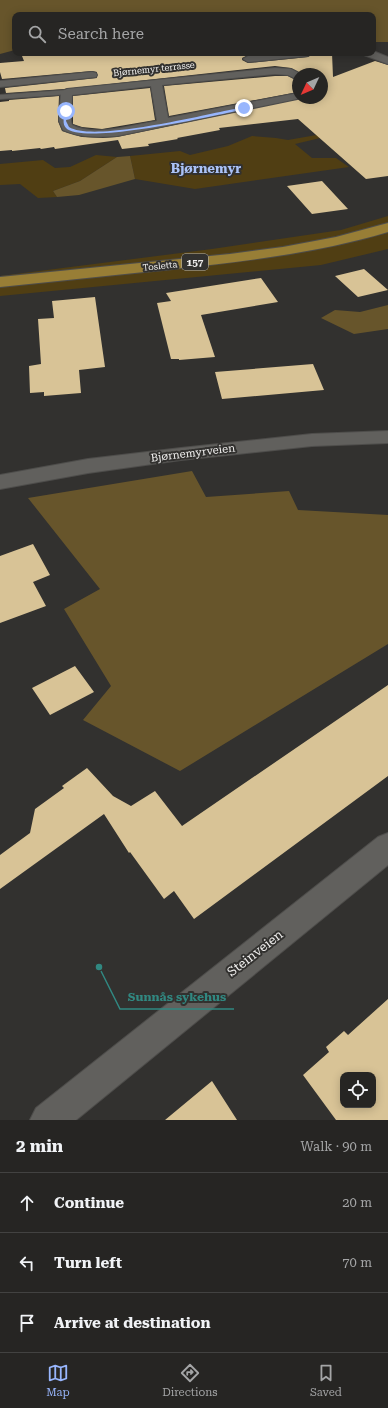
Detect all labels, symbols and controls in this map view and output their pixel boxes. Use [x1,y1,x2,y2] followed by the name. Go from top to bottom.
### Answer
[12,12,376,56] search box
[26,23,48,45] icon: search
[58,25,144,43] text: Search here
[113,60,195,78] street label: Bjørnemyr terrasse
[292,68,328,104] north arrow
[235,99,253,117] route end
[57,102,75,120] route start
[171,161,241,176] district label: Bjørnemyr
[182,254,208,270] road number: 157
[142,259,178,273] street label: Tosletta
[150,441,236,465] street label: Bjørnemyrveien
[224,926,286,979] street label: Steinveien
[120,985,234,1009] callout: Sunnås sykehus
[128,990,226,1004] text: Sunnås sykehus
[340,1072,376,1108] map controls
[340,1072,376,1108] button: locate
[16,1136,63,1156] text: 2 min
[300,1139,372,1154] text: Walk · 90 m
[16,1192,38,1214] icon: ahead
[54,1194,124,1212] text: Continue
[342,1195,372,1210] text: 20 m
[16,1252,38,1274] icon: left
[54,1254,122,1272] text: Turn left
[342,1255,372,1270] text: 70 m
[16,1312,38,1334] icon: arrive
[54,1314,210,1332] text: Arrive at destination
[46,1362,70,1399] tab: Map
[162,1362,218,1399] tab: Directions
[310,1362,342,1399] tab: Saved

